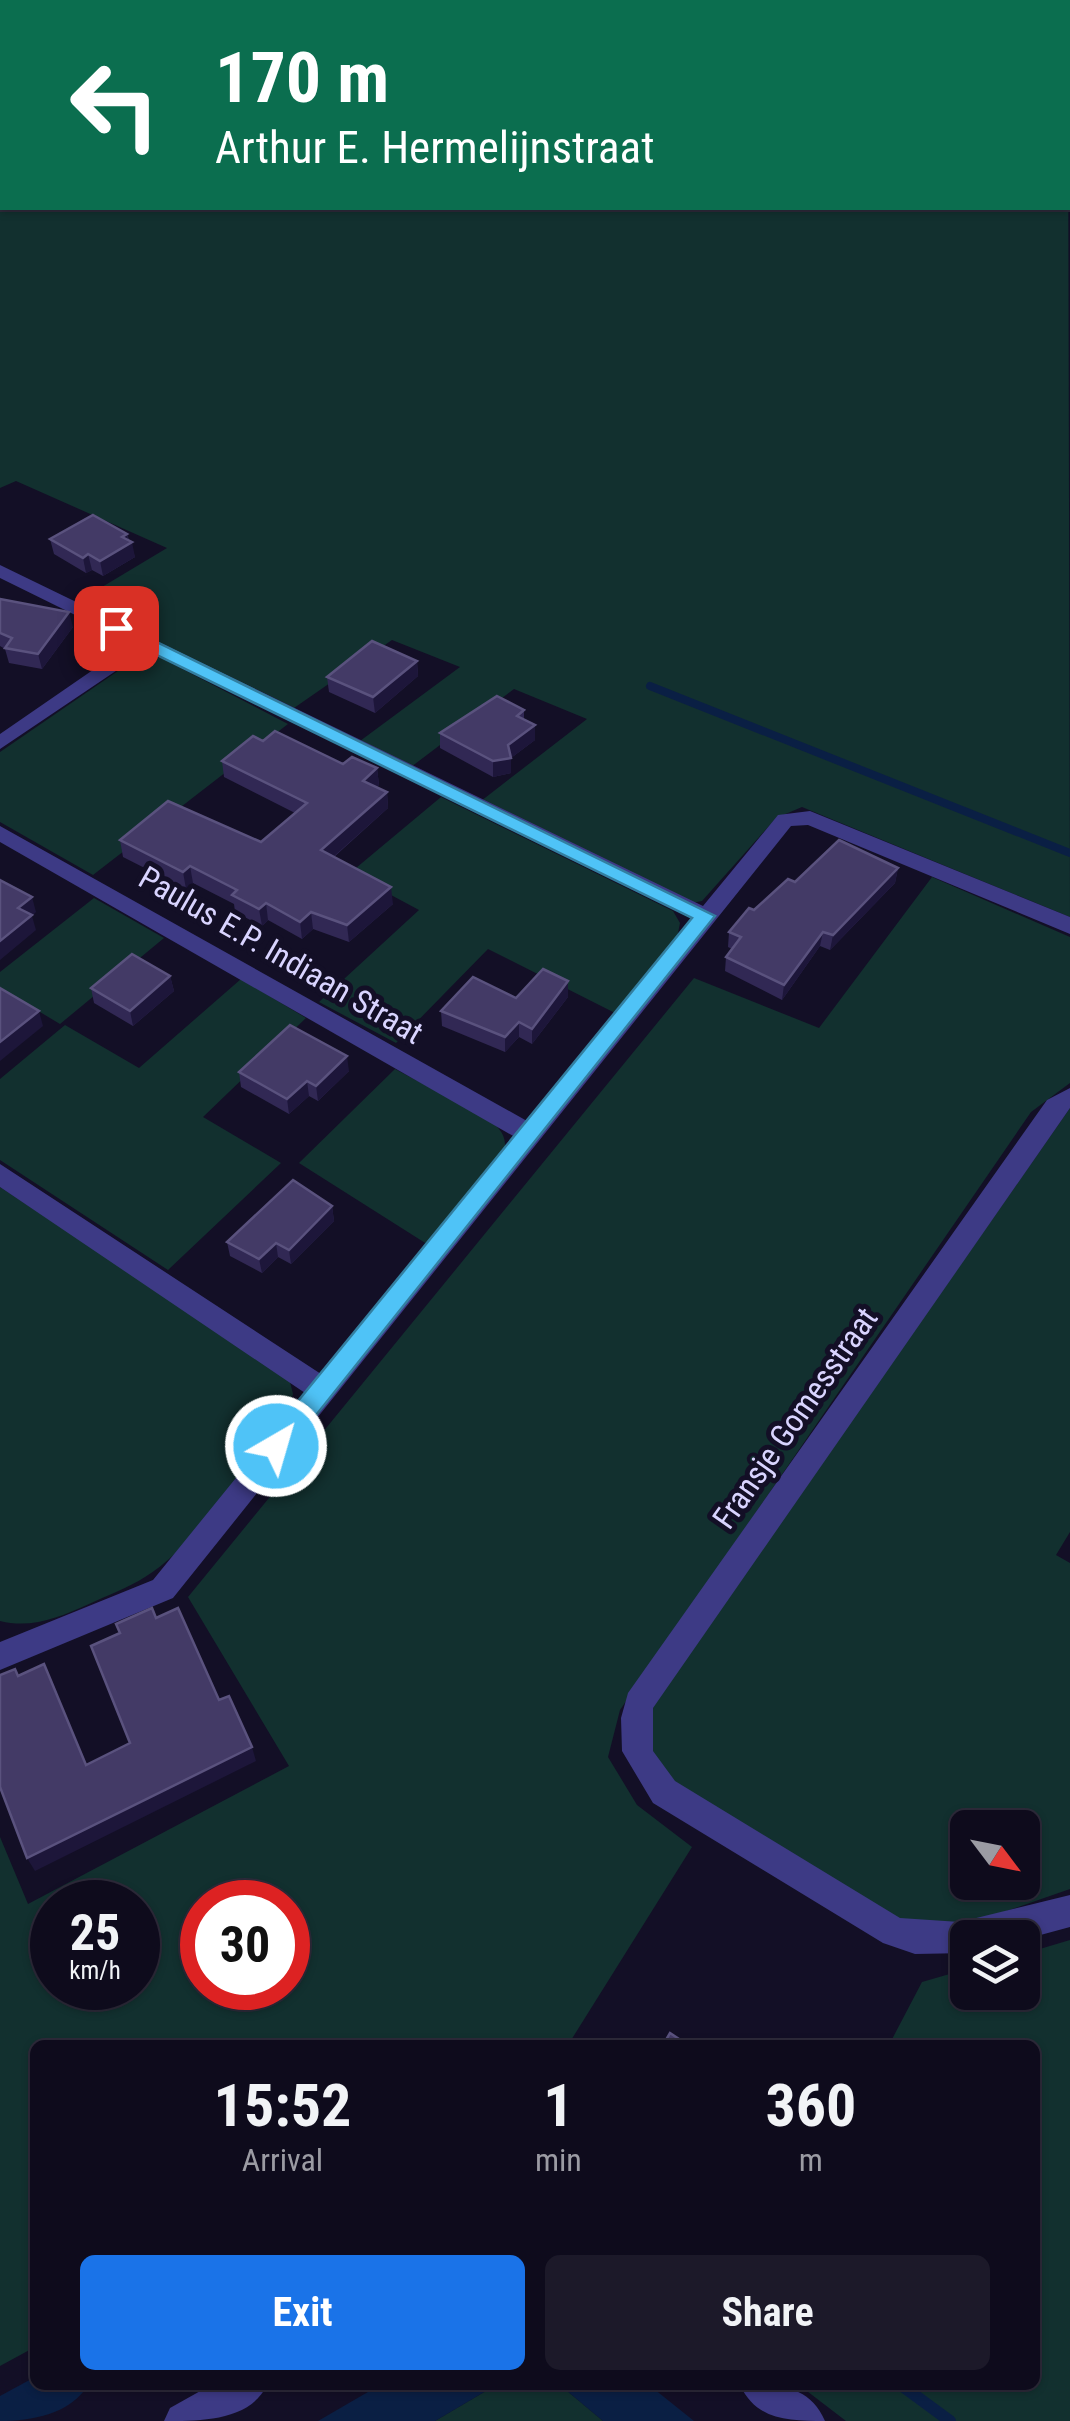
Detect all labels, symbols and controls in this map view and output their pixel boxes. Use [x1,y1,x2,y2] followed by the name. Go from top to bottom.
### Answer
[215,37,389,119] text: 170 m
[50,40,180,170] icon: left
[215,121,654,174] text: Arthur E. Hermelijnstraat
[74,586,159,671] pin
[89,601,144,656] icon: arrive
[132,858,430,1052] street label: Paulus E.P. Indiaan Straat
[705,1300,885,1536] street label: Fransje Gomesstraat
[224,1394,328,1498] position arrow
[950,1810,1040,1900] north arrow
[950,1810,1040,2010] map controls
[180,1880,310,2010] speed limit sign: 30
[70,1904,120,1962] text: 25
[950,1920,1040,2010] button: layers
[69,1956,121,1985] text: km/h
[214,2070,351,2141] text: 15:52
[543,2070,574,2141] text: 1
[765,2070,856,2141] text: 360
[242,2141,323,2179] text: Arrival
[535,2141,582,2179] text: min
[799,2141,823,2179] text: m
[80,2255,525,2370] button: Exit
[545,2255,990,2370] button: Share

